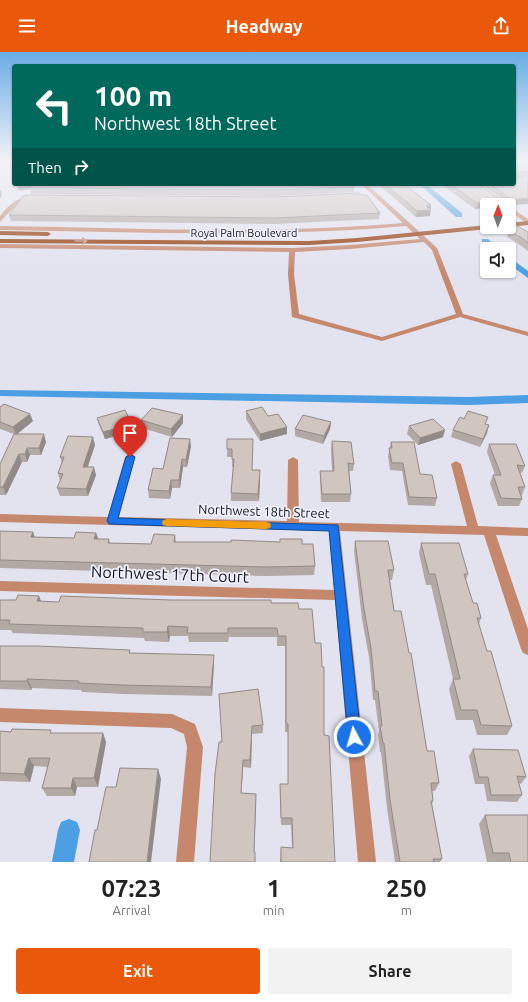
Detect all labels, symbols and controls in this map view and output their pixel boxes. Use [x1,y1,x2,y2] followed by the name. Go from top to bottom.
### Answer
[16,15,38,37] icon: menu
[490,15,512,37] icon: share
[225,16,303,36] text: Headway
[28,80,80,132] icon: left
[94,80,172,111] text: 100 m
[94,113,276,133] text: Northwest 18th Street
[70,156,92,178] icon: right
[28,159,62,176] text: Then
[480,198,516,234] north arrow
[480,198,516,278] map controls
[191,227,297,239] street label: Royal Palm Boulevard
[74,237,87,245] one-way arrow
[480,242,516,278] button: sound
[113,416,147,457] pin
[119,422,141,444] icon: arrive
[198,502,330,520] street label: Northwest 18th Street
[91,562,250,586] street label: Northwest 17th Court
[333,716,375,758] position arrow
[101,875,161,902] text: 07:23
[267,875,280,902] text: 1
[386,875,427,902] text: 250
[112,903,150,917] text: Arrival
[263,903,285,917] text: min
[401,903,412,917] text: m
[16,948,260,994] button: Exit
[268,948,512,994] button: Share

